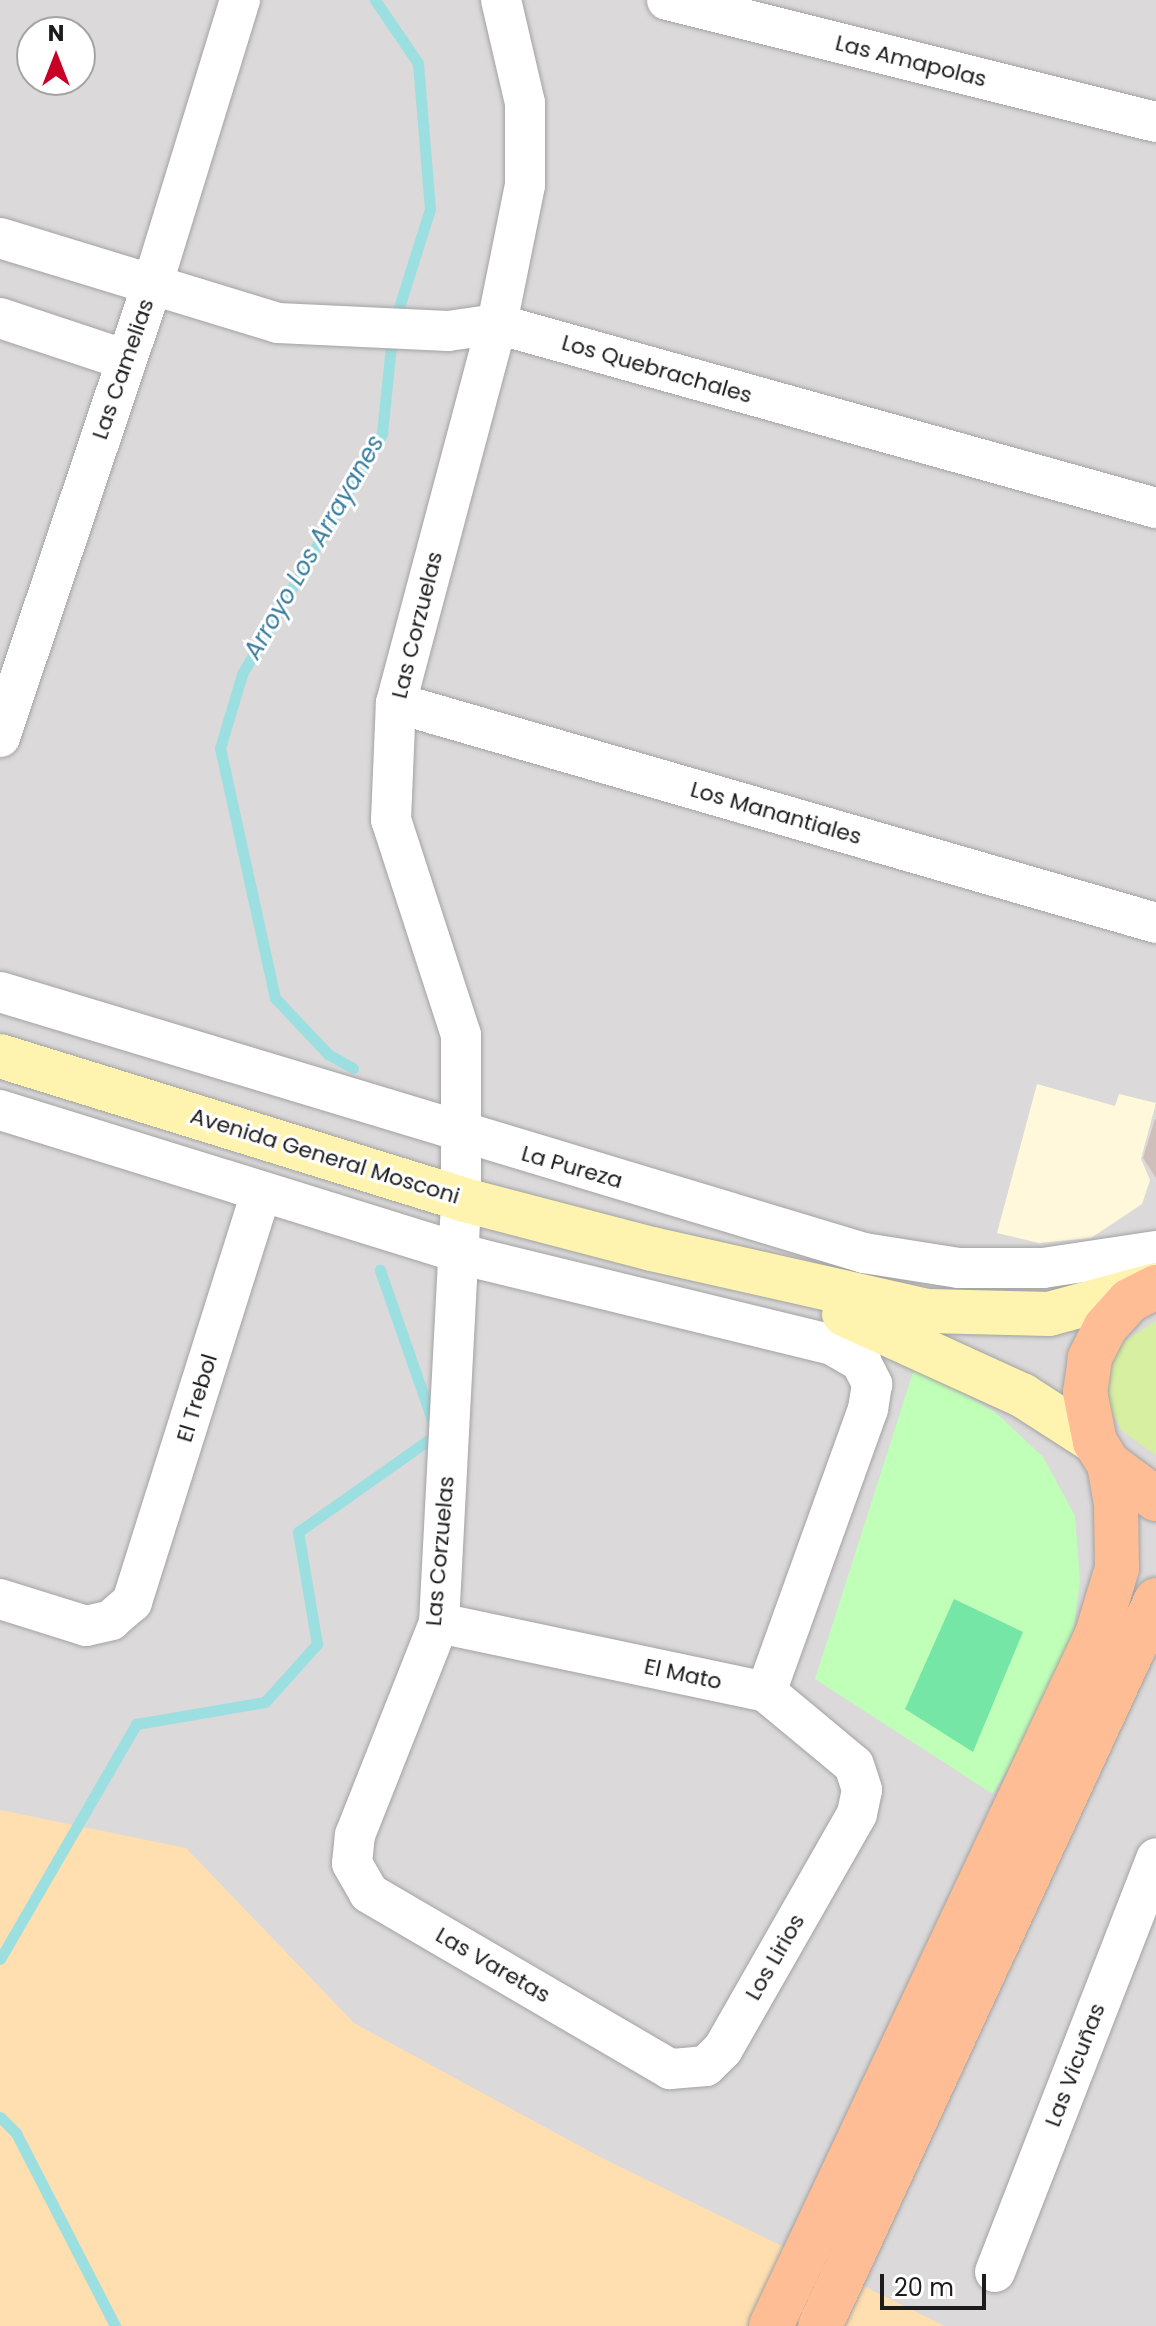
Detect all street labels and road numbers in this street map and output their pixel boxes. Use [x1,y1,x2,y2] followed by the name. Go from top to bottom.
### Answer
[833,29,989,93] street label: Las Amapolas
[87,295,159,443] street label: Las Camelias
[559,329,755,409] street label: Los Quebrachales
[386,549,448,701] street label: Las Corzuelas
[687,776,865,850] street label: Los Manantiales
[187,1102,463,1210] street label: Avenida General Mosconi
[518,1140,626,1194] street label: La Pureza
[171,1351,223,1445] street label: El Trebol
[420,1475,460,1627] street label: Las Corzuelas
[642,1653,724,1695] street label: El Mato
[740,1909,810,2005] street label: Los Lirios
[431,1922,555,2008] street label: Las Varetas
[1039,2000,1111,2130] street label: Las Vicuñas

